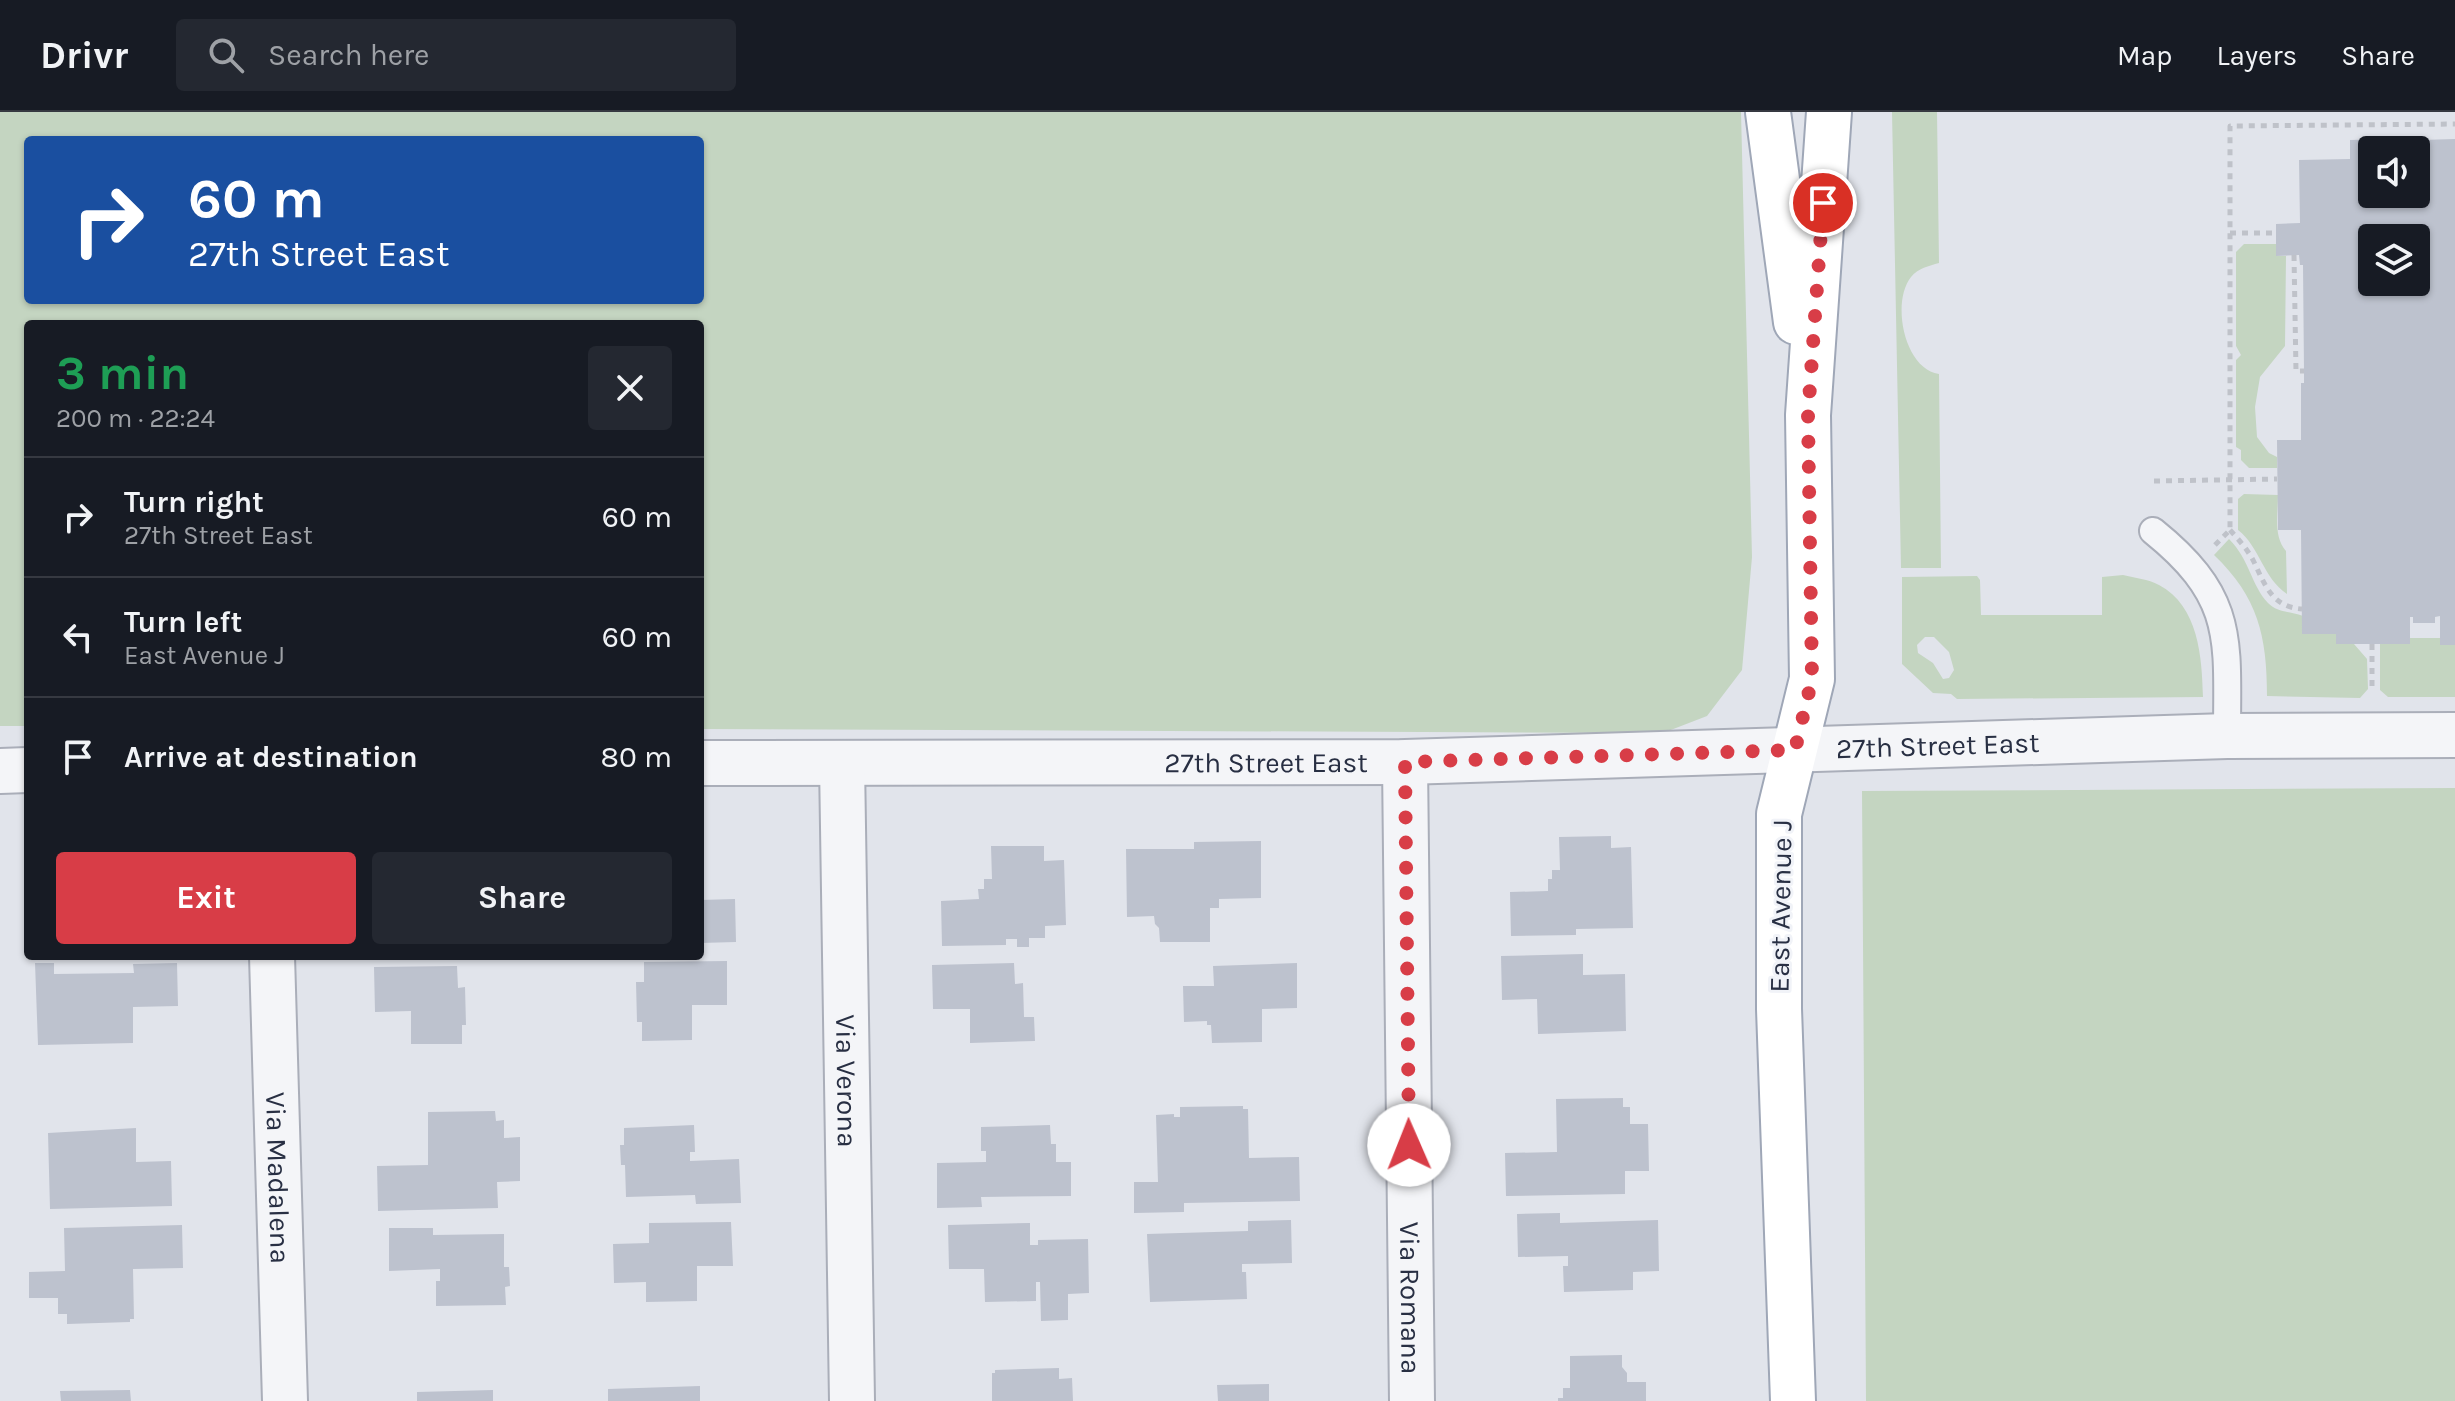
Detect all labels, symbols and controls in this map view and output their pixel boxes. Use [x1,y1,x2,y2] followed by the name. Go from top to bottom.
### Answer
[176,19,736,91] search box
[40,33,128,78] text: Drivr
[204,33,248,77] icon: search
[268,37,429,73] text: Search here
[2117,39,2172,72] text: Map
[2216,39,2297,72] text: Layers
[2341,39,2415,72] text: Share
[2358,136,2430,296] map controls
[2358,136,2430,208] button: sound
[188,166,325,231] text: 60 m
[56,168,160,272] icon: right
[1789,169,1857,237] pin
[1801,181,1845,225] icon: arrive
[2358,224,2430,296] button: layers
[188,233,449,275] text: 27th Street East
[56,345,189,401] text: 3 min
[588,346,672,430] button: close
[56,403,215,434] text: 200 m · 22:24
[124,484,264,520] text: Turn right
[56,495,100,539] icon: right
[602,499,672,535] text: 60 m
[124,520,313,551] text: 27th Street East
[124,604,242,640] text: Turn left
[56,615,100,659] icon: left
[602,619,672,655] text: 60 m
[124,640,285,671] text: East Avenue J
[1836,726,2040,765] street label: 27th Street East
[56,735,100,779] icon: arrive
[124,739,418,775] text: Arrive at destination
[601,739,672,775] text: 80 m
[1164,746,1368,779] street label: 27th Street East
[1762,819,1799,993] street label: East Avenue J
[56,852,356,944] button: Exit
[372,852,672,944] button: Share
[829,1014,864,1148] street label: Via Verona
[259,1092,297,1264] street label: Via Madalena
[1367,1103,1451,1187] position arrow
[1393,1221,1428,1374] street label: Via Romana

